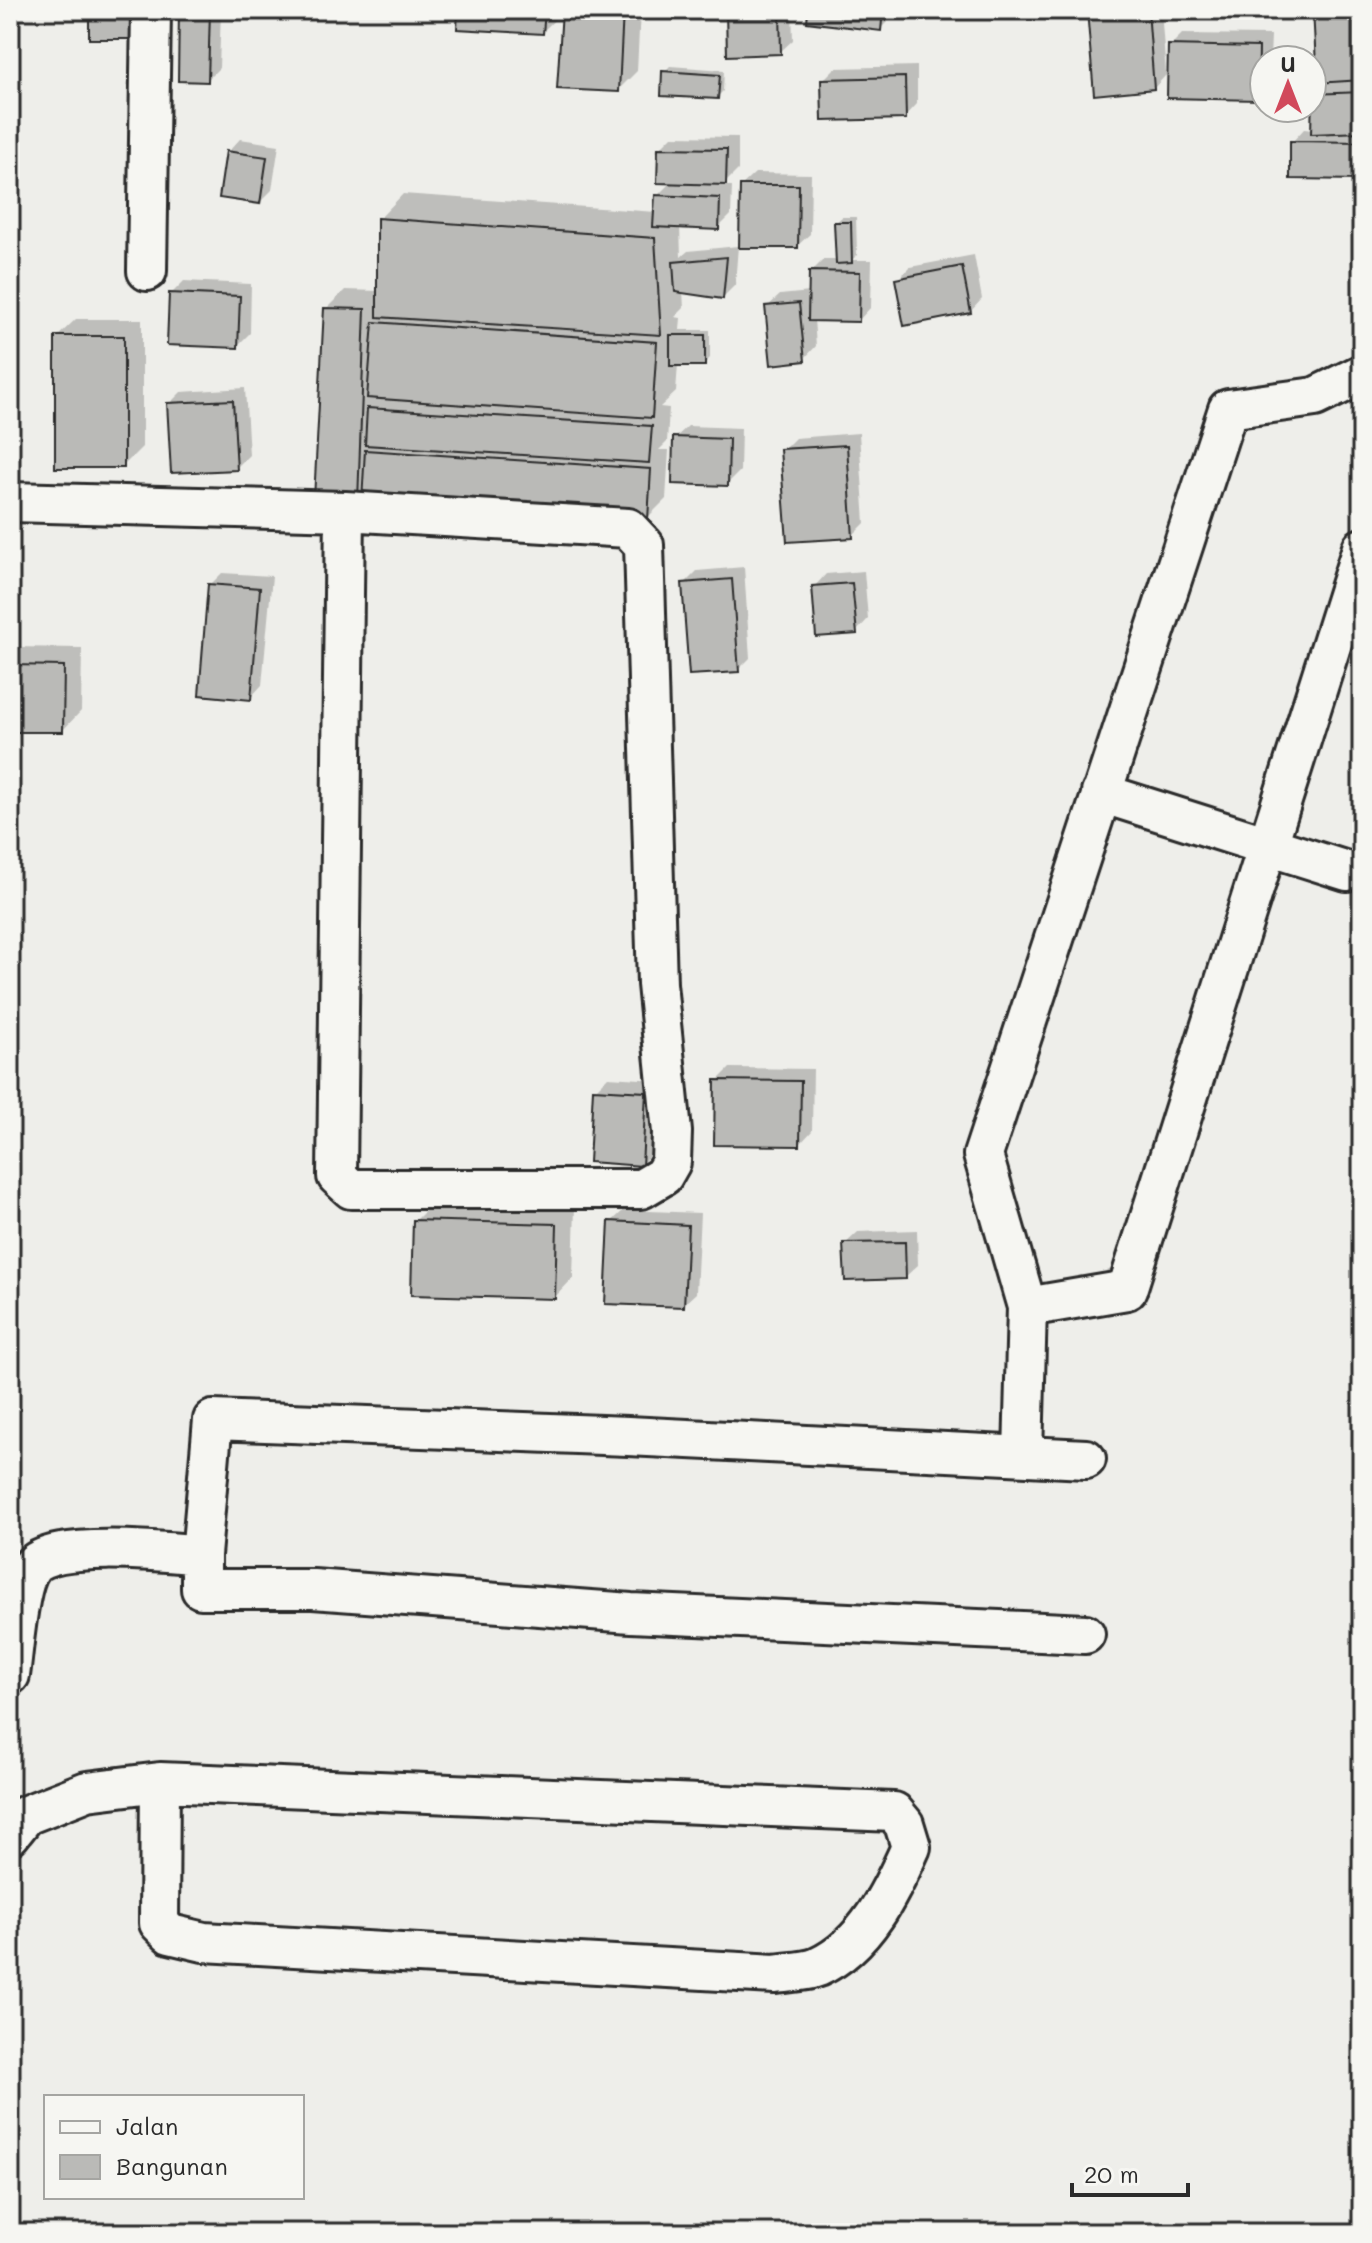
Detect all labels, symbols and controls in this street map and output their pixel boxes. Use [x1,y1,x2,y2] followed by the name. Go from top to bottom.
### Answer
[1248,44,1328,124] north arrow
[1280,49,1296,78] text: U
[44,2095,304,2199] legend
[116,2110,178,2141] text: Jalan
[1072,2147,1188,2197] scale bar
[116,2150,228,2181] text: Bangunan
[1084,2158,1139,2189] text: 20 m

